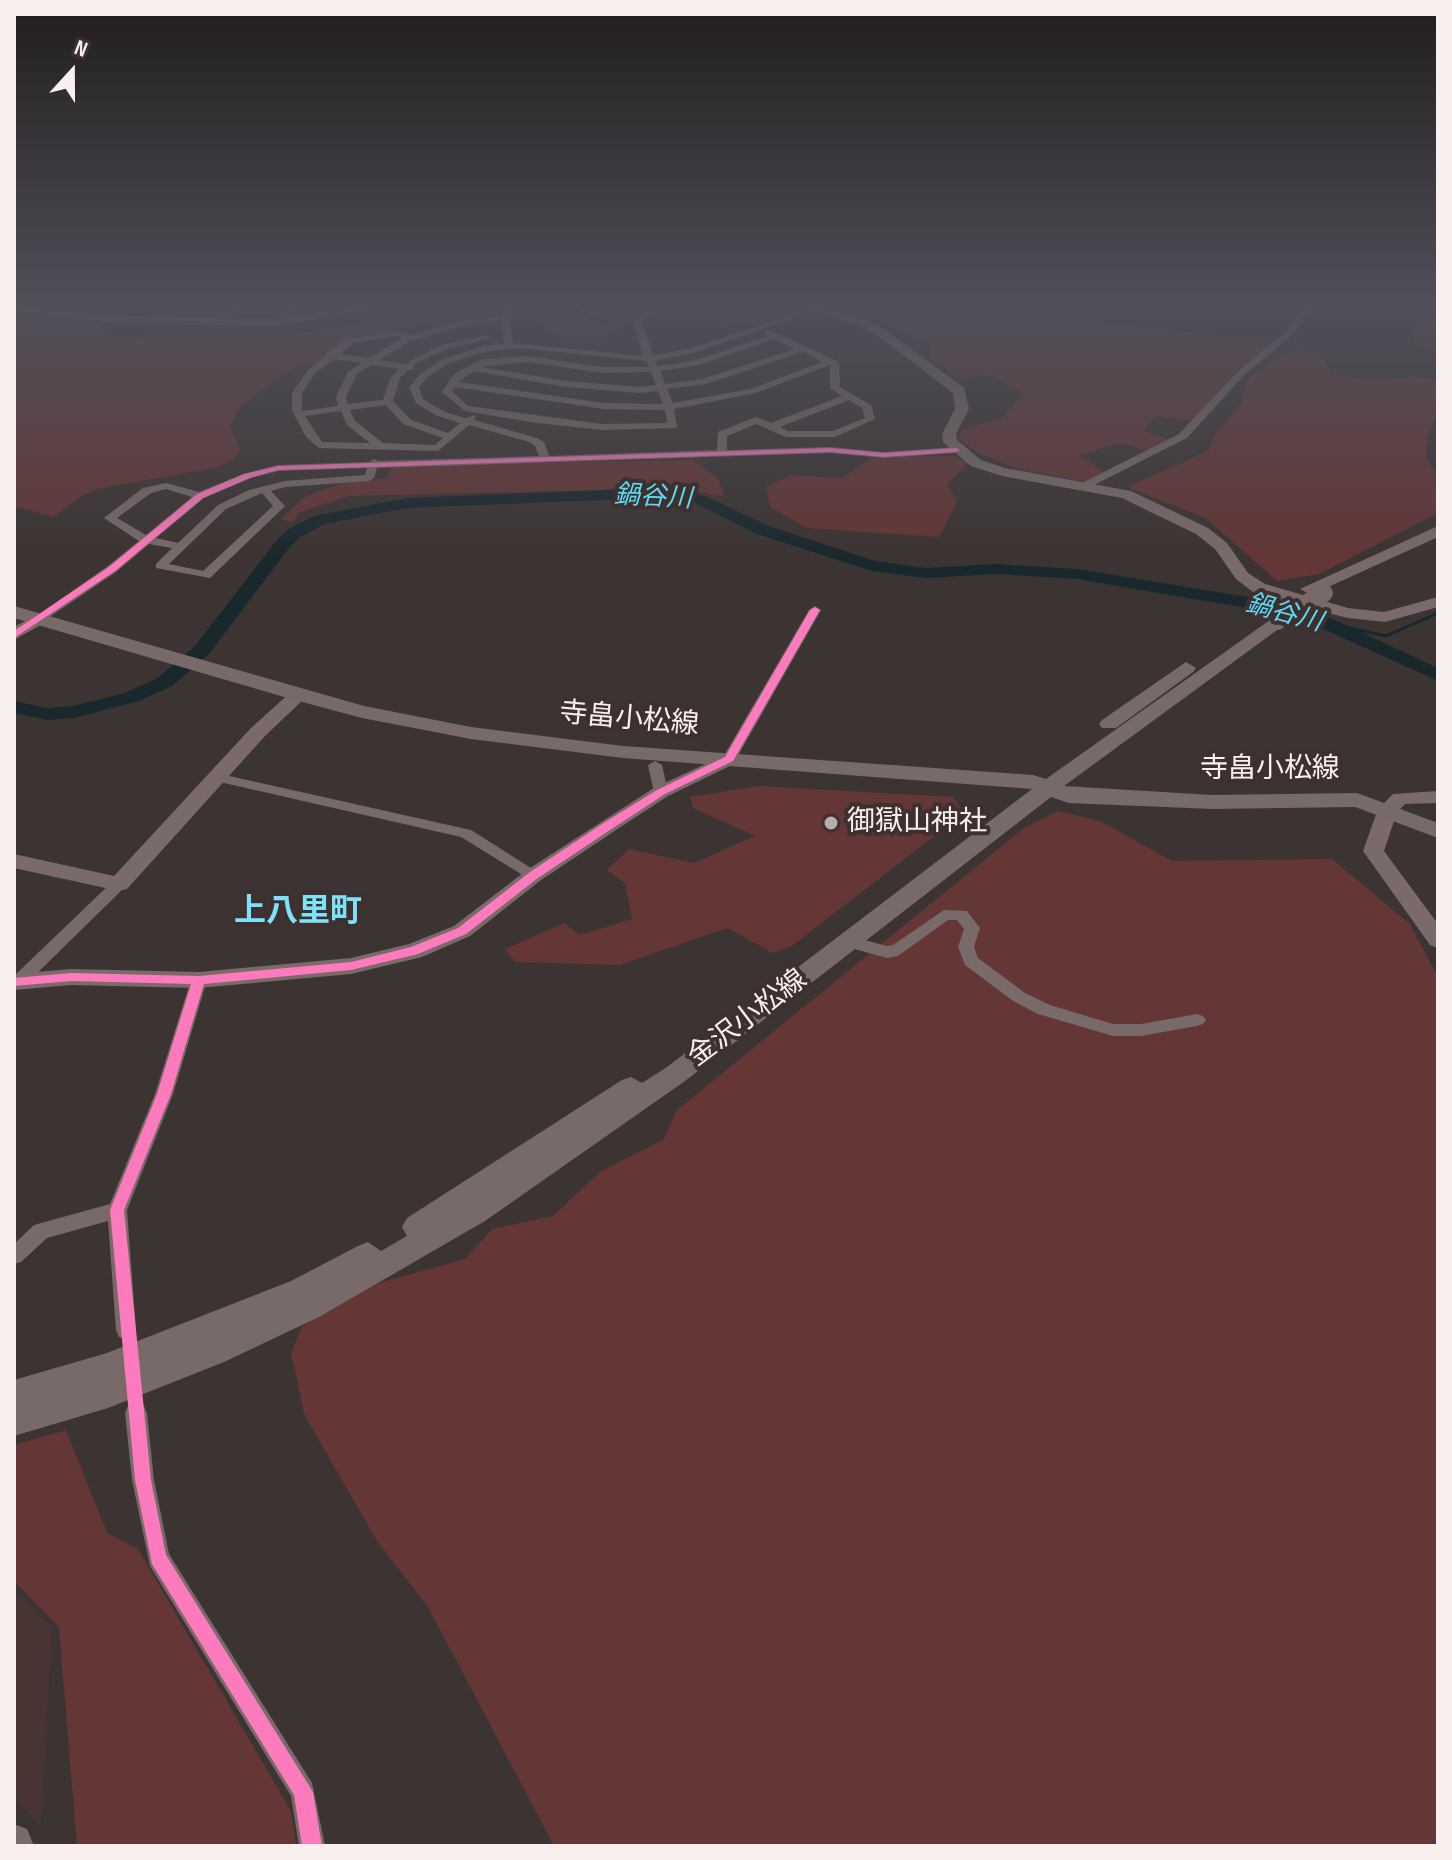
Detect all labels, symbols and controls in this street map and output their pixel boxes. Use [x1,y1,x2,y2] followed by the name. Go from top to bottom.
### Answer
[32,32,112,112] north arrow
[70,34,91,64] text: N
[613,480,693,516] water label: 鍋谷川
[1242,589,1326,639] water label: 鍋谷川
[558,697,700,743] street label: 寺畠小松線
[1200,753,1340,787] street label: 寺畠小松線
[847,806,987,840] place label: 御獄山神社
[822,814,840,832] marker: 御獄山神社
[234,894,362,932] district label: 上八里町
[682,963,814,1075] street label: 金沢小松線

